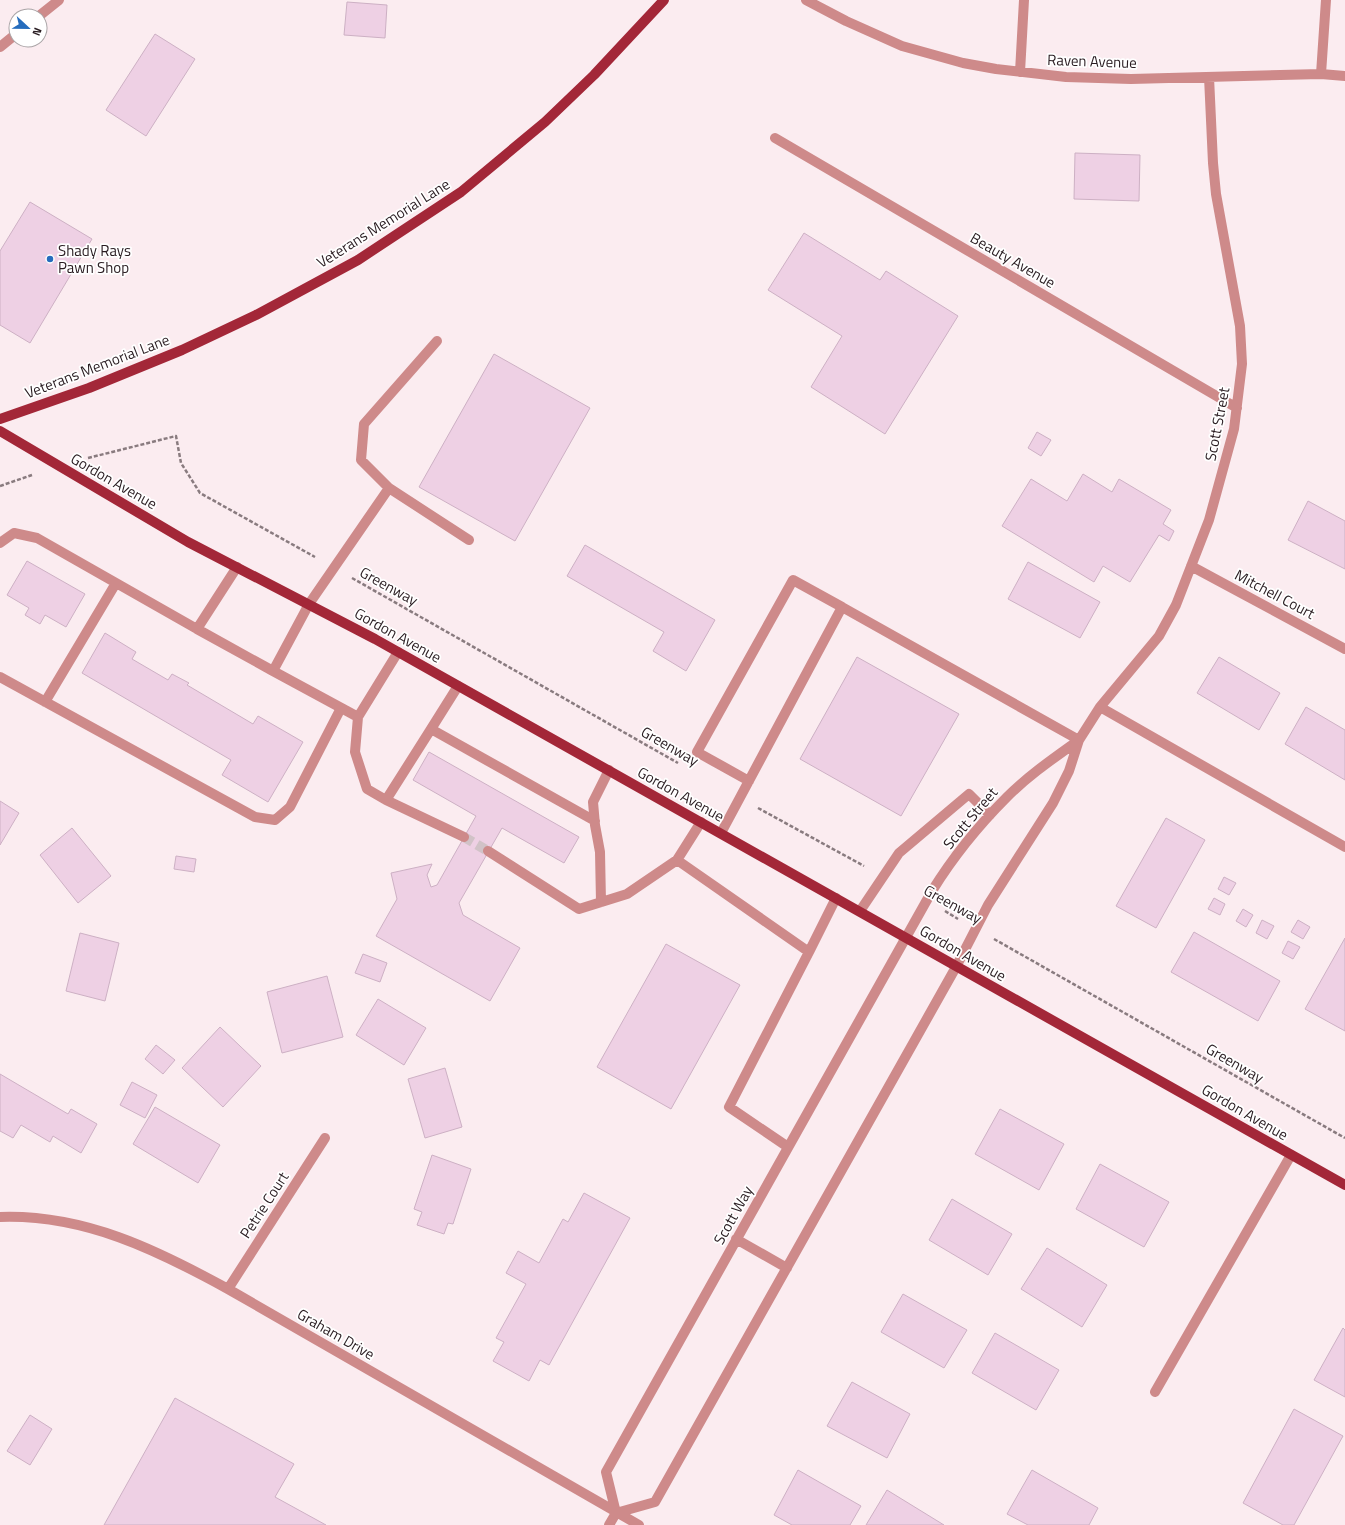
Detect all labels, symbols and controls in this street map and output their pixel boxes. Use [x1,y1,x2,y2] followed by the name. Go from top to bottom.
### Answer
[8,8,48,48] north arrow
[28,25,46,38] text: N
[1047,48,1137,74] street label: Raven Avenue
[312,173,454,273] street label: Veterans Memorial Lane
[966,226,1060,294] street label: Beauty Avenue
[58,239,131,279] place label: Shady Rays Pawn Shop
[45,254,55,264] marker: Shady Rays Pawn Shop
[21,328,173,404] street label: Veterans Memorial Lane
[1199,384,1236,463] street label: Scott Street
[67,447,161,515] street label: Gordon Avenue
[356,561,422,611] street label: Greenway
[1231,563,1320,625] street label: Mitchell Court
[350,602,446,668] street label: Gordon Avenue
[637,720,703,772] street label: Greenway
[633,761,729,827] street label: Gordon Avenue
[937,781,1003,854] street label: Scott Street
[920,879,986,929] street label: Greenway
[916,919,1010,987] street label: Gordon Avenue
[1202,1037,1268,1089] street label: Greenway
[1198,1078,1292,1146] street label: Gordon Avenue
[234,1167,295,1243] street label: Petrie Court
[707,1181,759,1249] street label: Scott Way
[293,1302,379,1366] street label: Graham Drive

